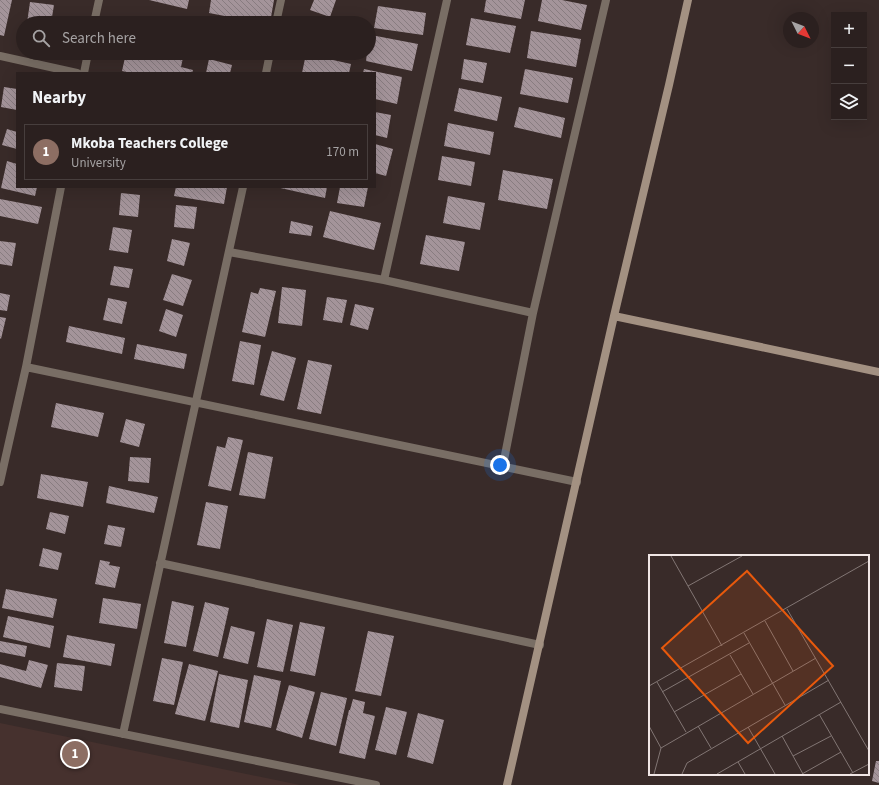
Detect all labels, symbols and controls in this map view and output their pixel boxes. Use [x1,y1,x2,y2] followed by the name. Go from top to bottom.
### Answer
[783,12,819,48] north arrow
[831,12,867,120] map controls
[831,12,867,48] button: +
[16,16,376,60] search box
[30,27,52,49] icon: search
[62,28,136,49] text: Search here
[831,48,867,84] button: −
[831,84,867,120] button: layers
[32,86,86,110] text: Nearby
[71,133,228,154] text: Mkoba Teachers College
[43,143,49,161] text: 1
[326,143,359,161] text: 170 m
[71,154,126,172] text: University
[490,455,510,475] your location
[649,555,869,775] inset map
[62,739,88,769] pin: 1

